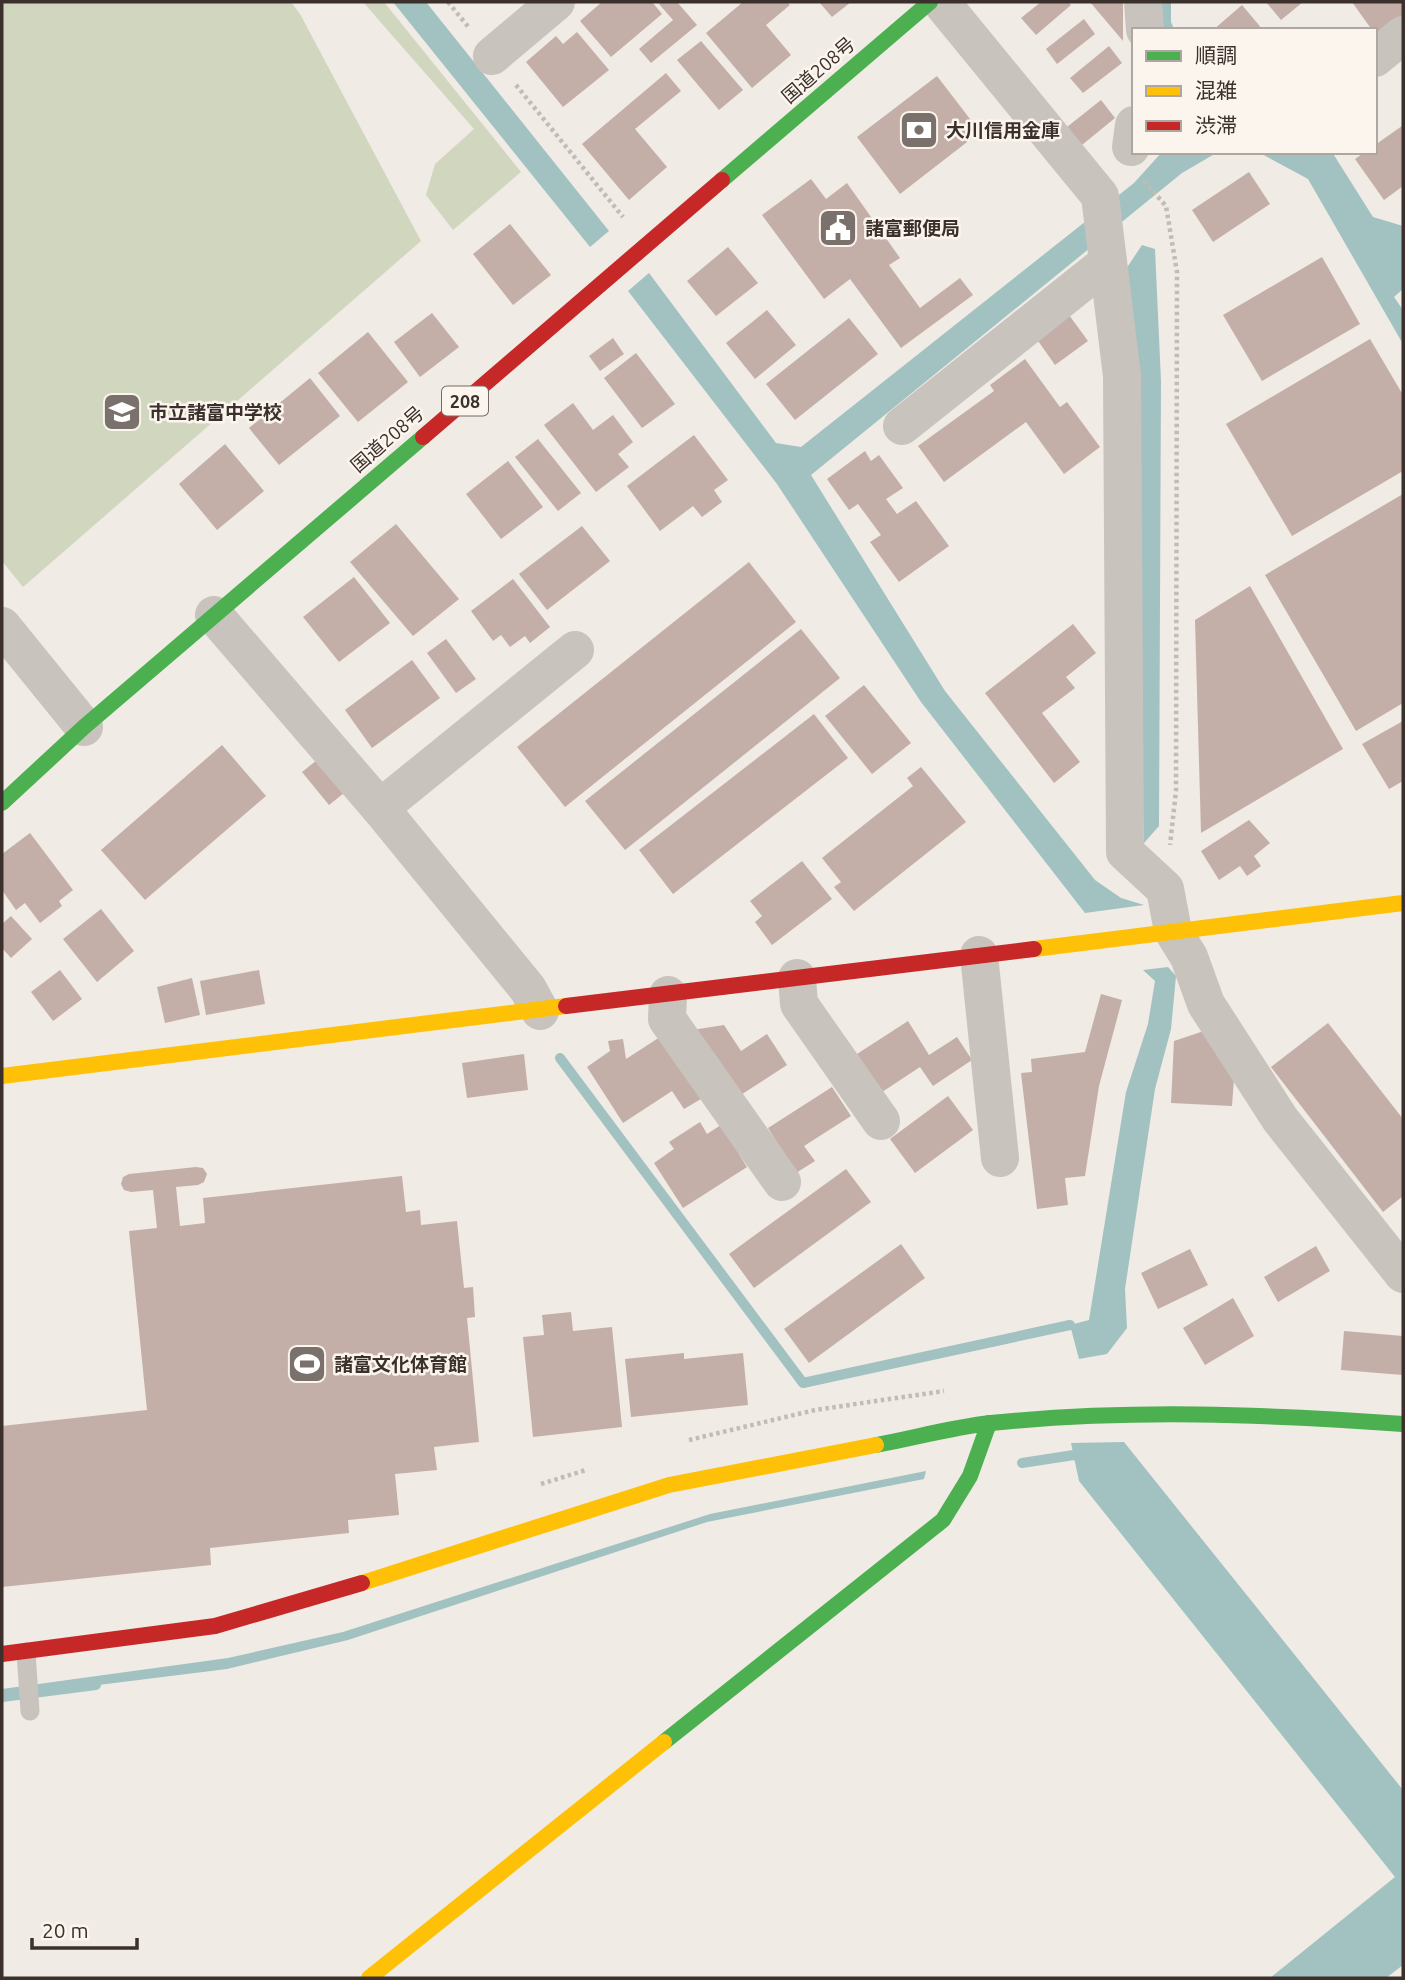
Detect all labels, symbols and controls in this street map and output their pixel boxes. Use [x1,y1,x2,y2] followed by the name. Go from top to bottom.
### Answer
[1132,28,1377,154] legend
[777,32,859,108] street label: 国道208号
[1195,43,1237,67] text: 順調
[1195,78,1237,102] text: 混雑
[898,109,940,151] bank icon: 大川信用金庫
[1195,113,1237,137] text: 渋滞
[946,119,1060,141] place label: 大川信用金庫
[817,207,859,249] public building icon: 諸富郵便局
[865,217,960,239] place label: 諸富郵便局
[442,386,488,416] road number: 208
[101,391,143,433] school or university icon: 市立諸富中学校
[149,401,282,423] place label: 市立諸富中学校
[346,401,428,477] street label: 国道208号
[286,1343,328,1385] sports icon: 諸富文化体育館
[334,1353,467,1375] place label: 諸富文化体育館
[32,1906,136,1950] scale bar
[42,1918,89,1942] text: 20 m

